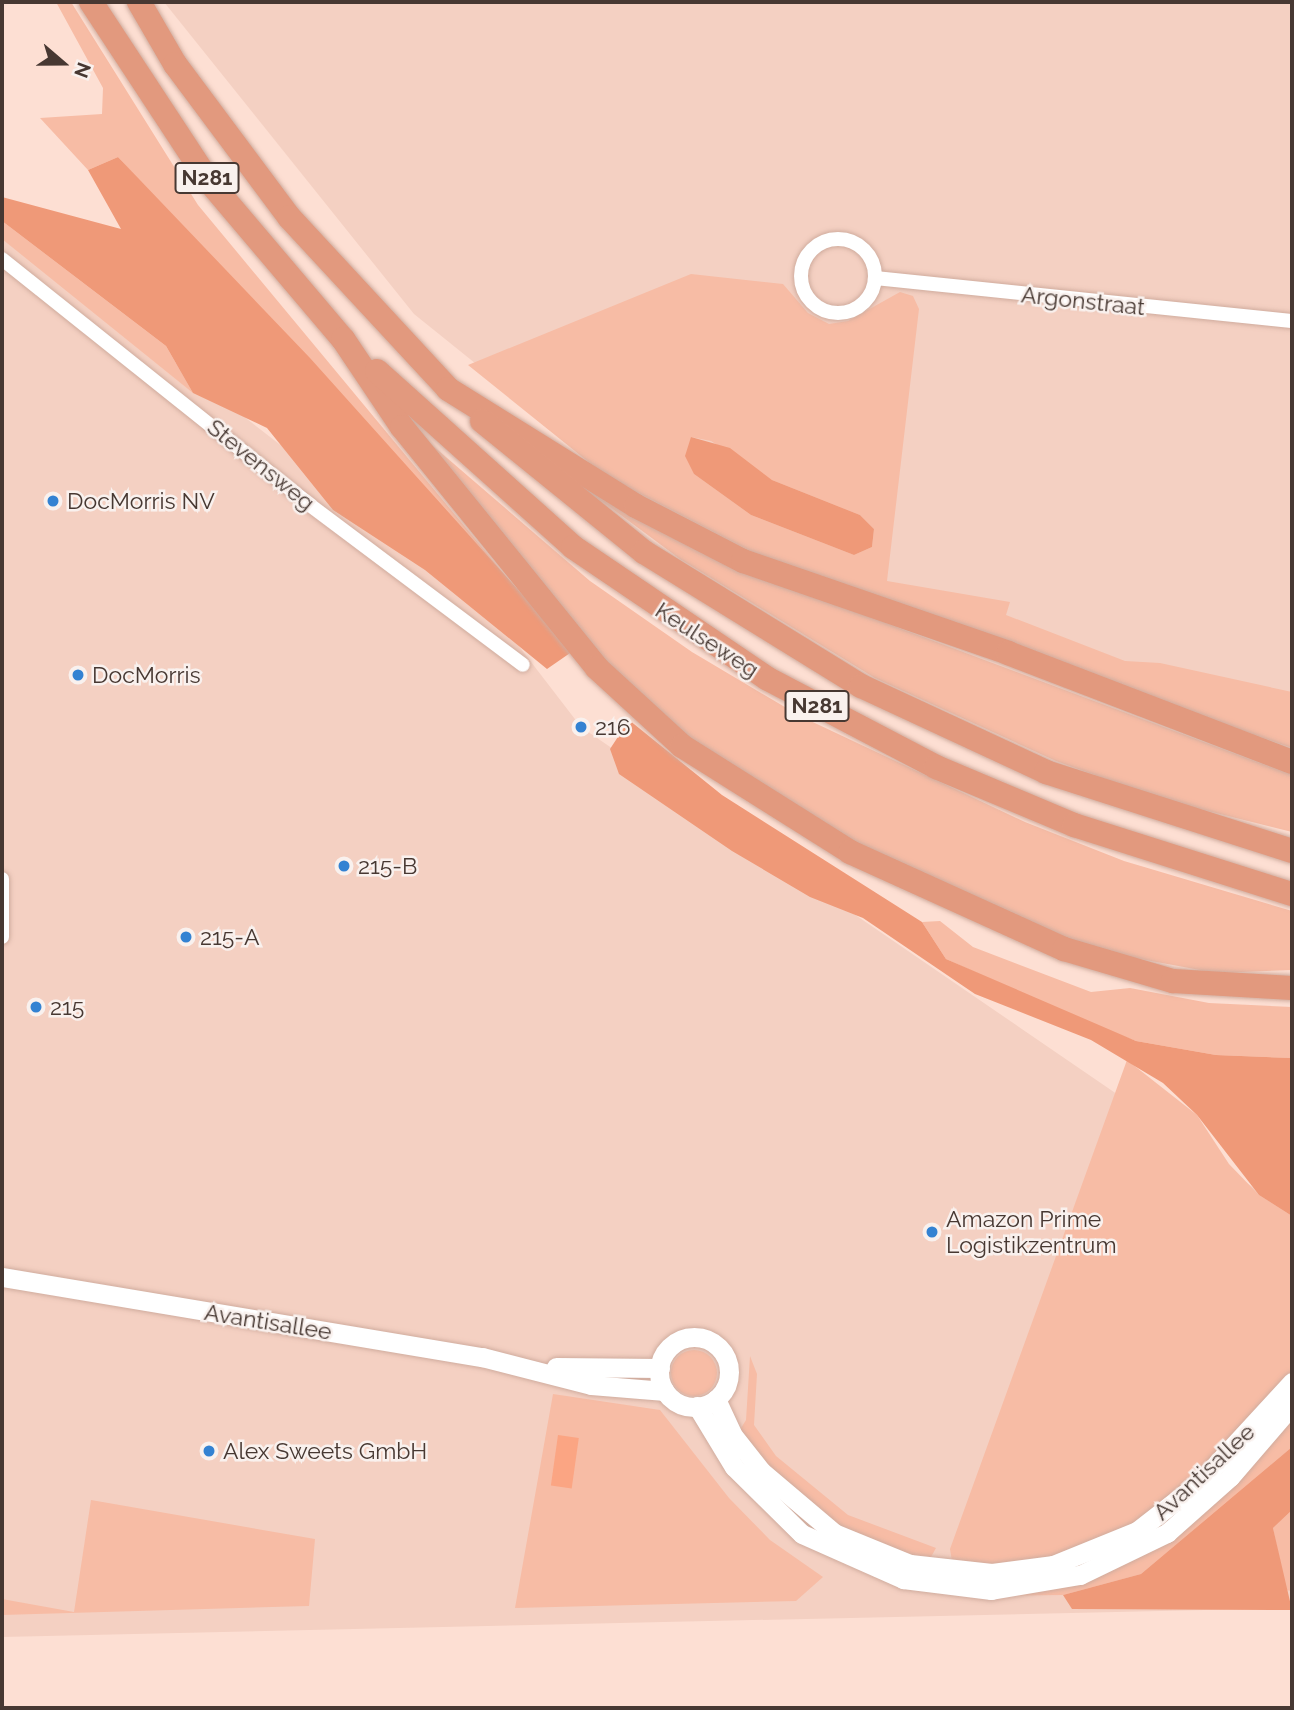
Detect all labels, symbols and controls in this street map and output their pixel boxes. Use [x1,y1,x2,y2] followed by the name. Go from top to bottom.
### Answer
[28,28,98,98] north arrow
[70,60,96,81] text: N
[174,160,240,196] road number: N281
[1020,281,1146,321] street label: Argonstraat
[202,413,320,517] street label: Stevensweg
[67,487,215,515] place label: DocMorris NV
[45,493,61,509] marker: DocMorris NV
[650,596,764,684] street label: Keulseweg
[92,661,201,689] place label: DocMorris
[70,667,86,683] marker: DocMorris
[784,688,850,724] road number: N281
[595,713,631,741] place label: 216
[573,719,589,735] marker: 216
[358,852,417,880] place label: 215-B
[336,858,352,874] marker: 215-B
[200,923,259,951] place label: 215-A
[178,929,194,945] marker: 215-A
[50,993,84,1021] place label: 215
[28,999,44,1015] marker: 215
[946,1205,1117,1259] place label: Amazon Prime Logistikzentrum
[924,1224,940,1240] marker: Amazon Prime Logistikzentrum
[202,1298,334,1346] street label: Avantisallee
[1148,1418,1260,1526] street label: Avantisallee
[223,1437,427,1465] place label: Alex Sweets GmbH
[201,1443,217,1459] marker: Alex Sweets GmbH

